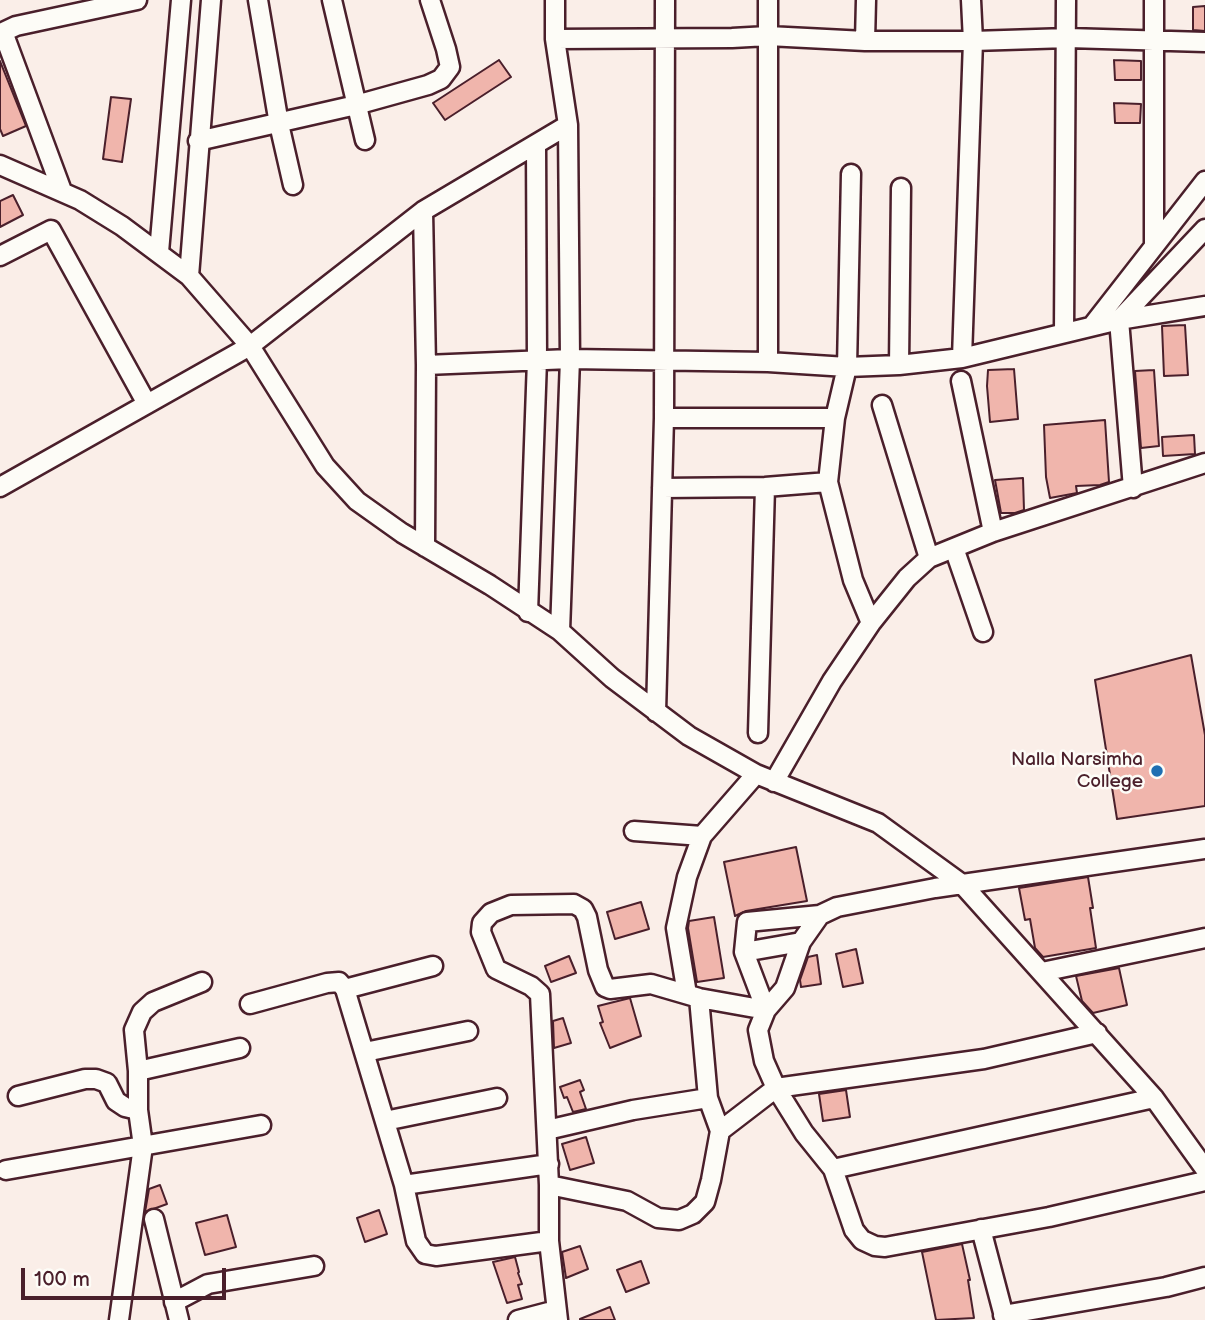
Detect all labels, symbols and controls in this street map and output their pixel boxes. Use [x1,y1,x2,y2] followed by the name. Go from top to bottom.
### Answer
[1011,749,1143,793] place label: Nalla Narsimha College
[1149,763,1165,779] marker: Nalla Narsimha College
[24,1254,229,1298] scale bar
[34,1267,90,1292] text: 100 m

